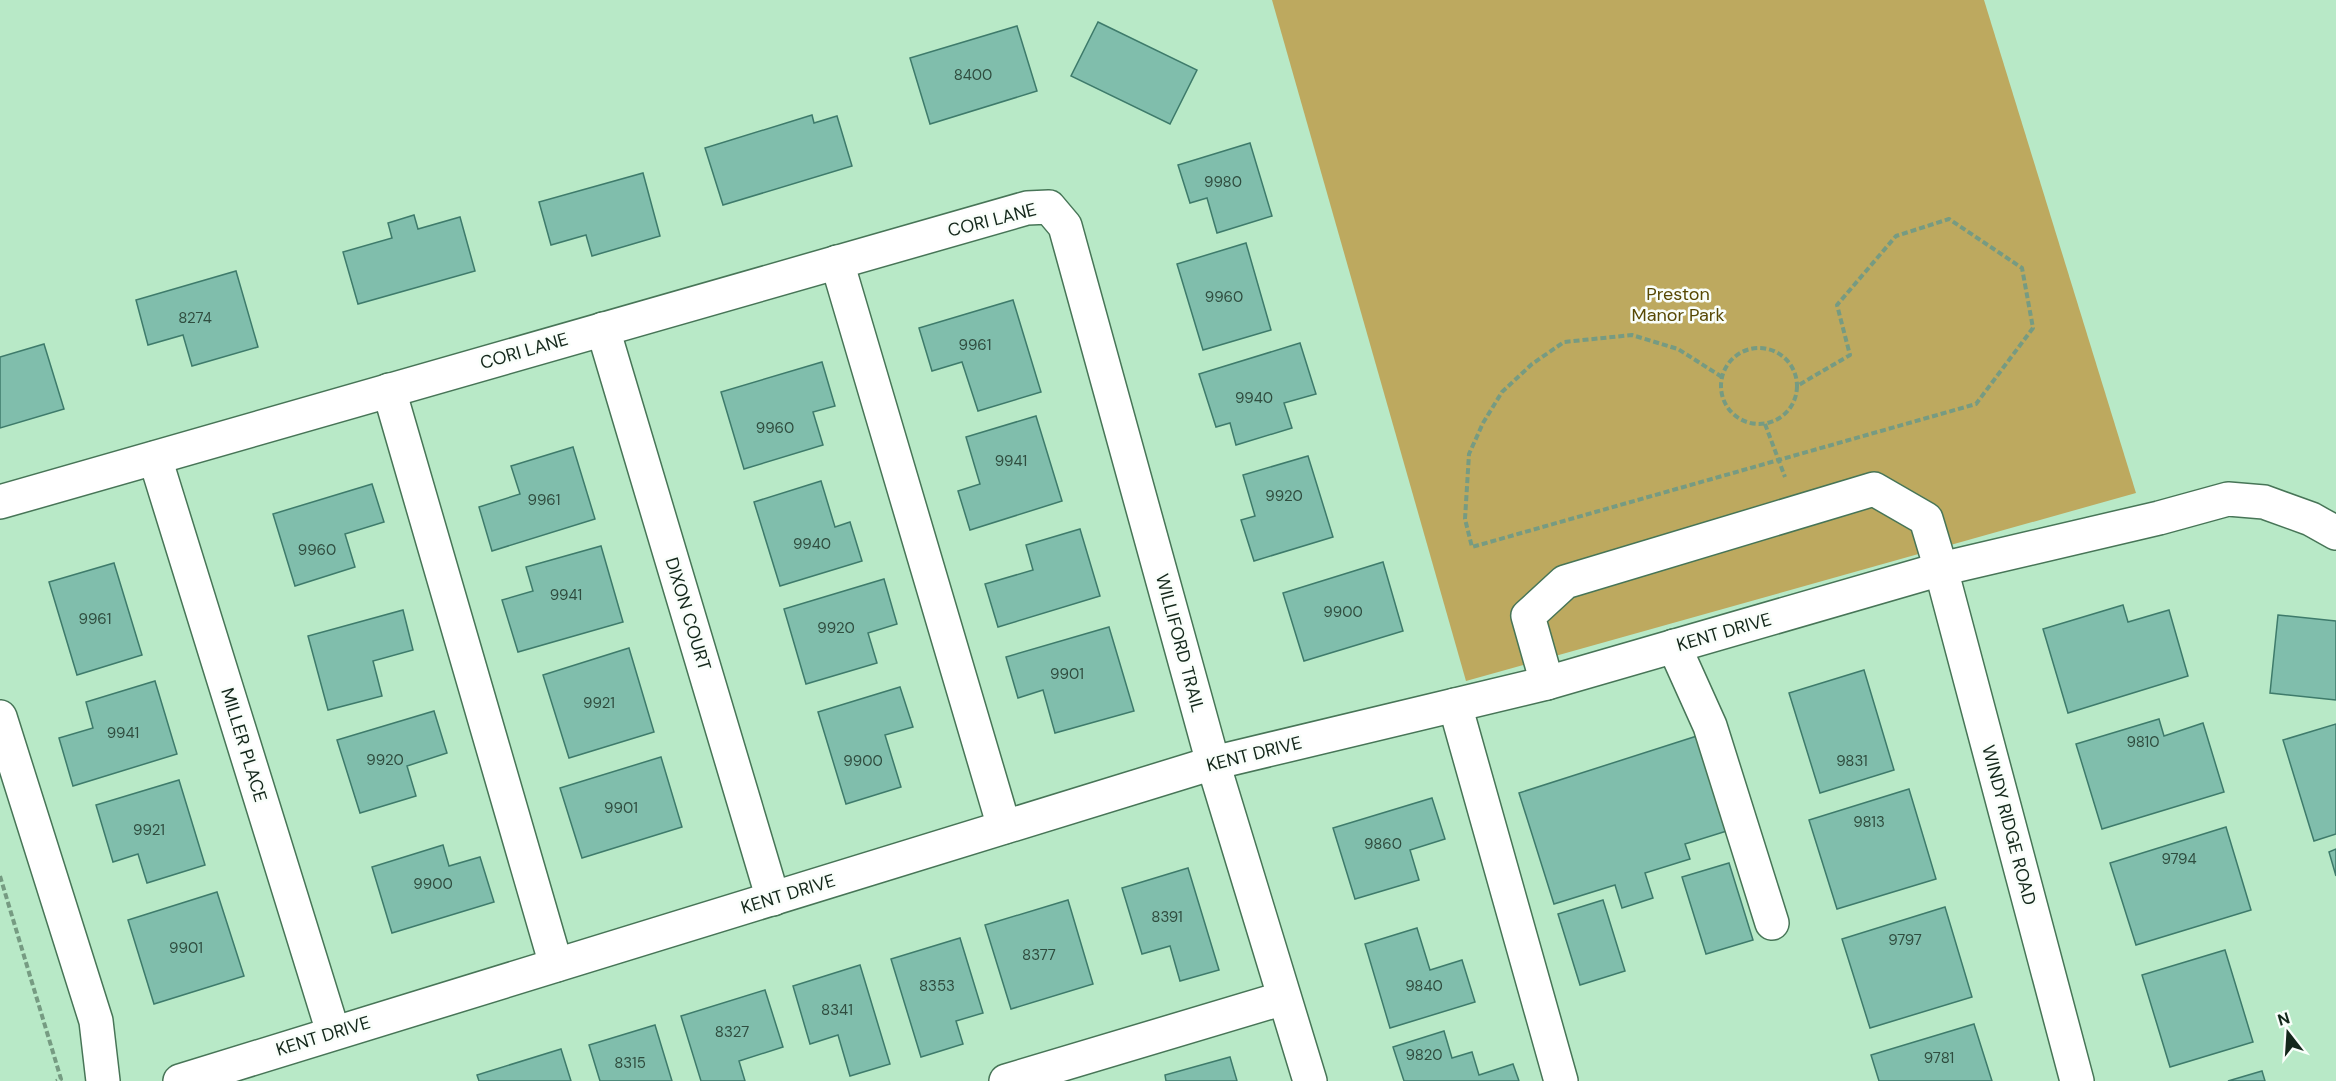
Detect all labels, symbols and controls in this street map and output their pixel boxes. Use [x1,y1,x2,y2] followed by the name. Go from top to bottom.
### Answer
[954,65,992,85] house number: 8400
[1204,172,1242,192] house number: 9980
[945,197,1039,243] street label: CORI LANE
[1632,282,1724,327] park label: Preston Manor Park
[1205,287,1243,307] house number: 9960
[178,308,212,328] house number: 8274
[477,327,571,375] street label: CORI LANE
[959,335,991,355] house number: 9961
[1235,388,1273,408] house number: 9940
[756,418,794,438] house number: 9960
[995,451,1027,471] house number: 9941
[1265,486,1303,506] house number: 9920
[528,490,560,510] house number: 9961
[793,534,831,554] house number: 9940
[298,540,336,560] house number: 9960
[659,554,717,674] street label: DIXON COURT
[1150,571,1210,715] street label: WILLIFORD TRAIL
[550,585,582,605] house number: 9941
[1323,602,1363,622] house number: 9900
[1674,607,1774,657] street label: KENT DRIVE
[79,609,111,629] house number: 9961
[817,618,855,638] house number: 9920
[1050,664,1084,684] house number: 9901
[215,685,273,805] street label: MILLER PLACE
[583,693,615,713] house number: 9921
[107,723,139,743] house number: 9941
[1204,731,1304,777] street label: KENT DRIVE
[2127,732,2159,752] house number: 9810
[1976,742,2042,908] street label: WINDY RIDGE ROAD
[366,750,404,770] house number: 9920
[843,751,883,771] house number: 9900
[1836,751,1868,771] house number: 9831
[604,798,638,818] house number: 9901
[1853,812,1885,832] house number: 9813
[133,820,165,840] house number: 9921
[1364,834,1402,854] house number: 9860
[2161,849,2197,869] house number: 9794
[738,868,838,920] street label: KENT DRIVE
[413,874,453,894] house number: 9900
[1151,907,1183,927] house number: 8391
[1888,930,1922,950] house number: 9797
[169,938,203,958] house number: 9901
[1022,945,1056,965] house number: 8377
[919,976,955,996] house number: 8353
[1405,976,1443,996] house number: 9840
[821,1000,853,1020] house number: 8341
[2258,1003,2318,1063] north arrow
[2275,1007,2292,1031] text: N
[273,1010,373,1062] street label: KENT DRIVE
[715,1022,749,1042] house number: 8327
[1406,1045,1442,1065] house number: 9820
[1924,1048,1954,1068] house number: 9781
[614,1053,646,1073] house number: 8315

